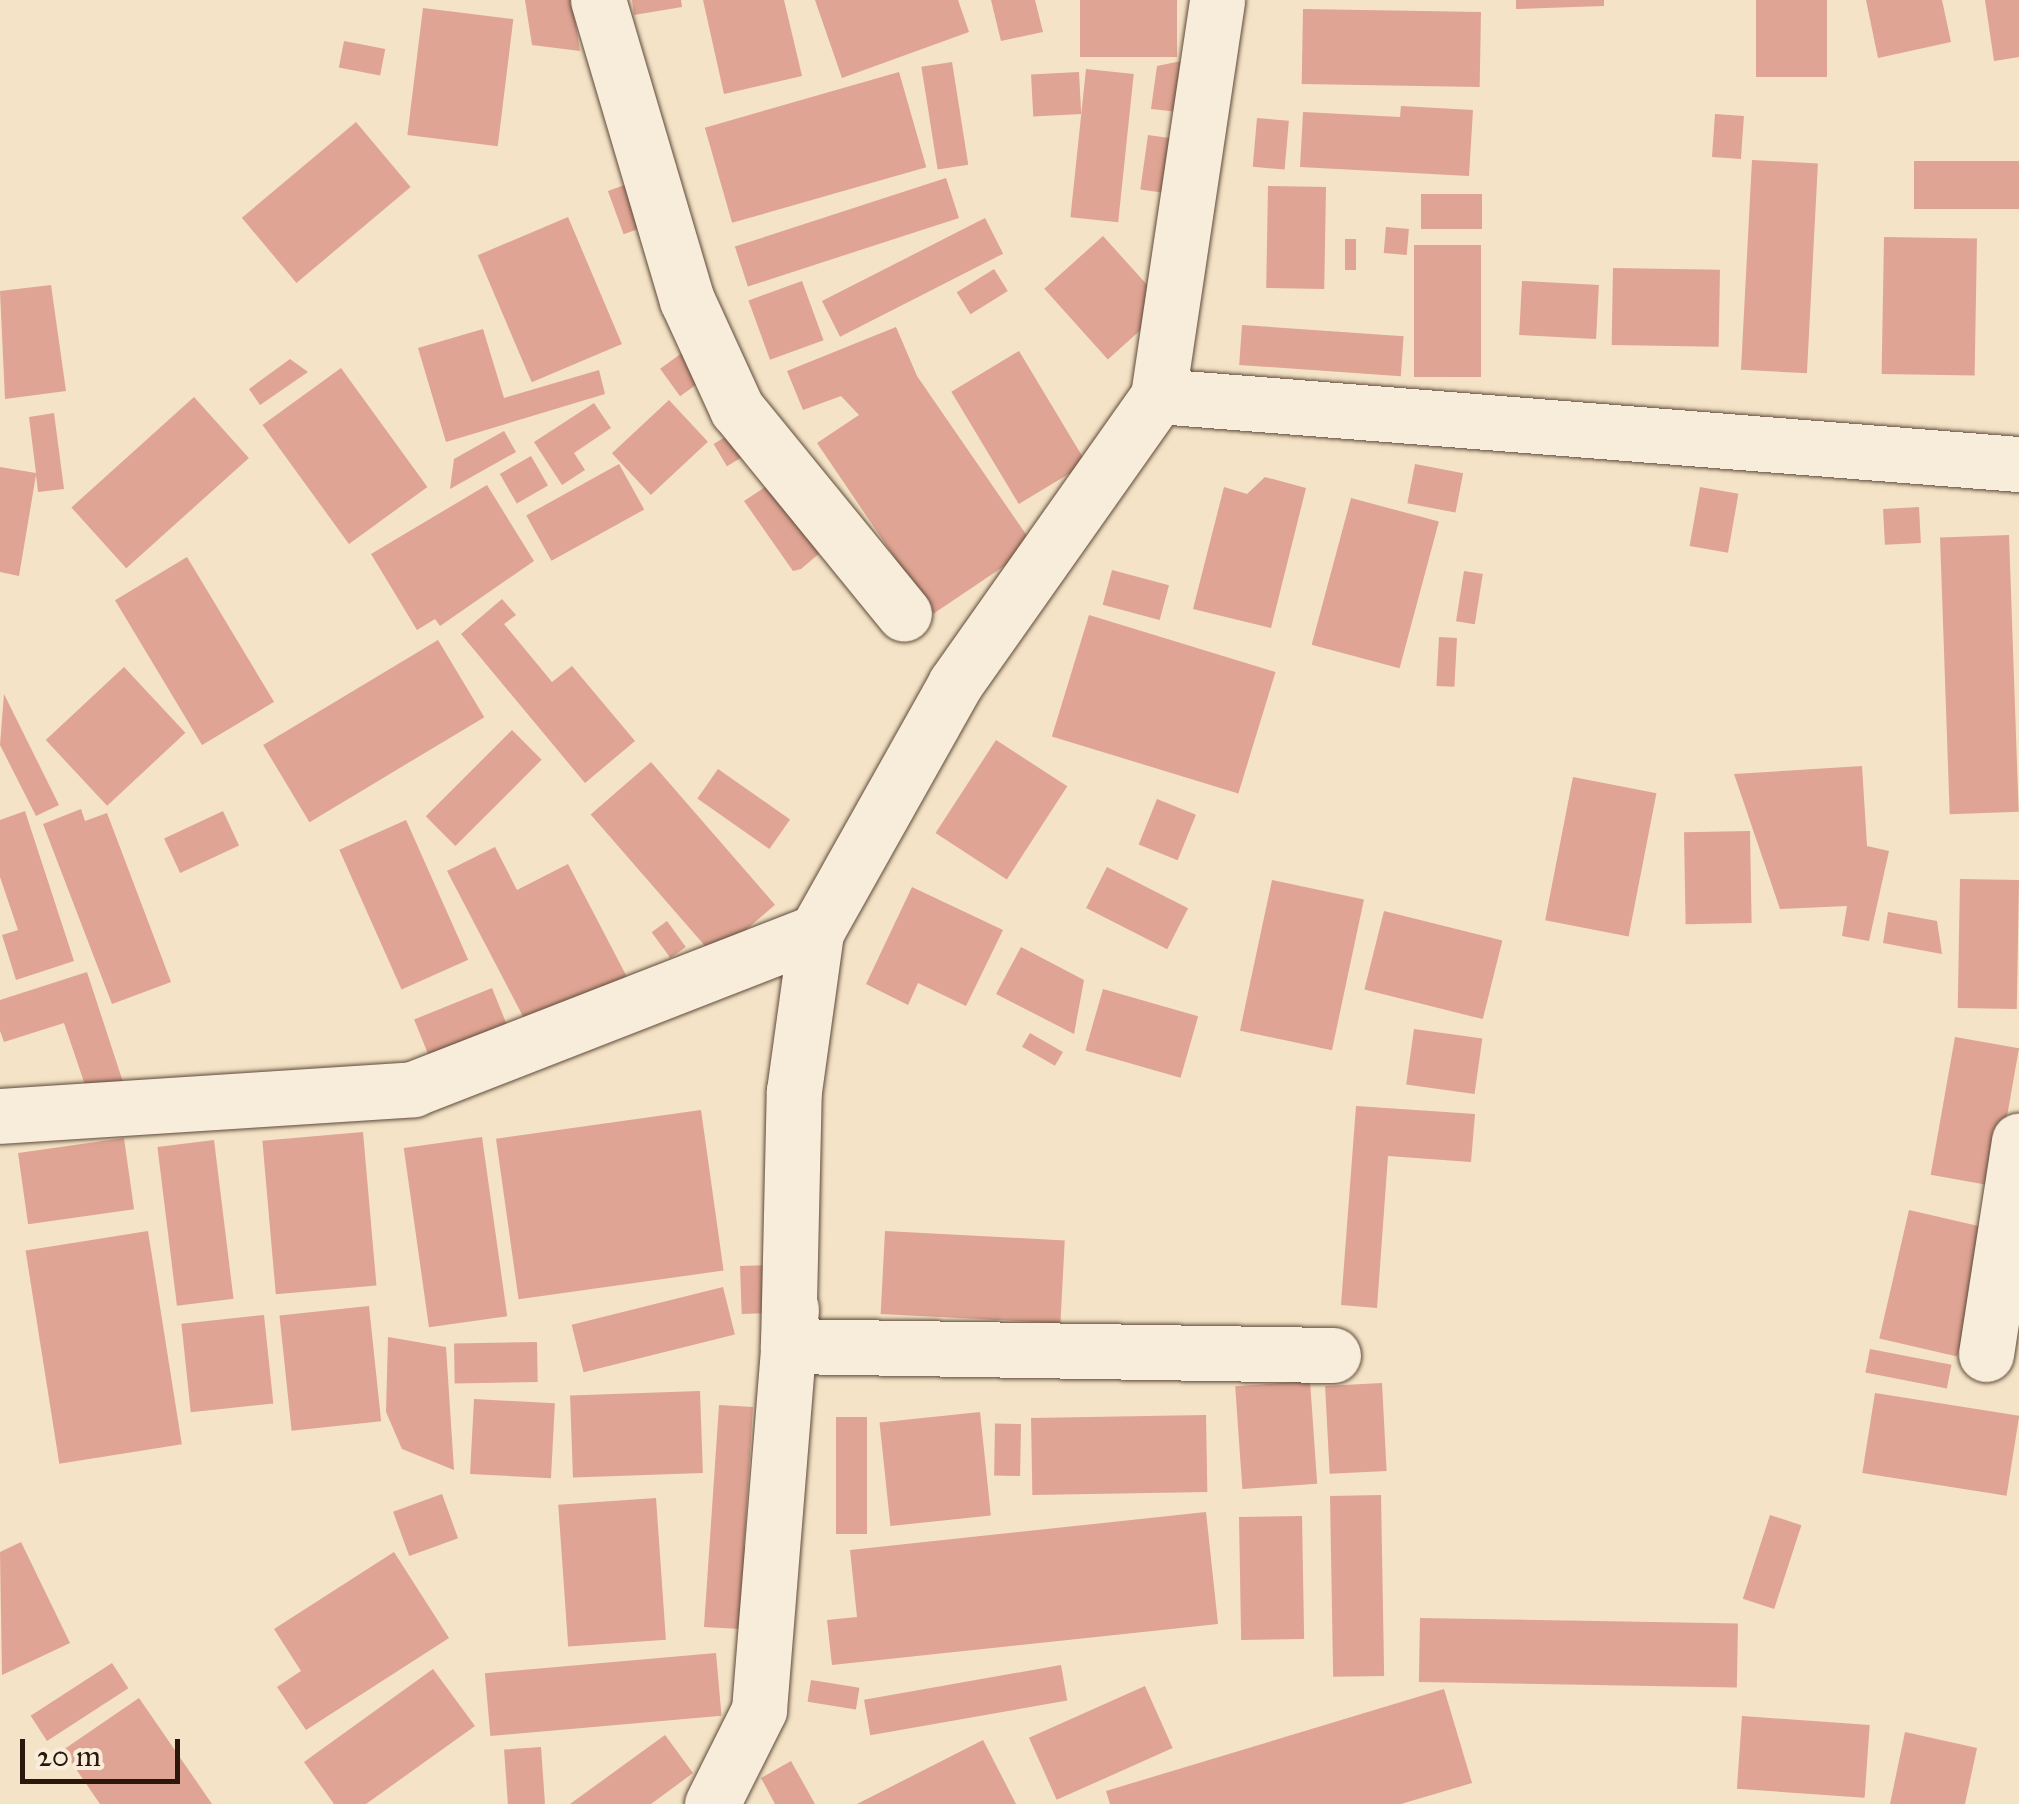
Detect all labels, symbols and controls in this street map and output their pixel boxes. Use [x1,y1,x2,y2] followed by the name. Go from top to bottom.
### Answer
[25,1719,185,1781] scale bar
[37,1738,101,1774] text: 20 m

